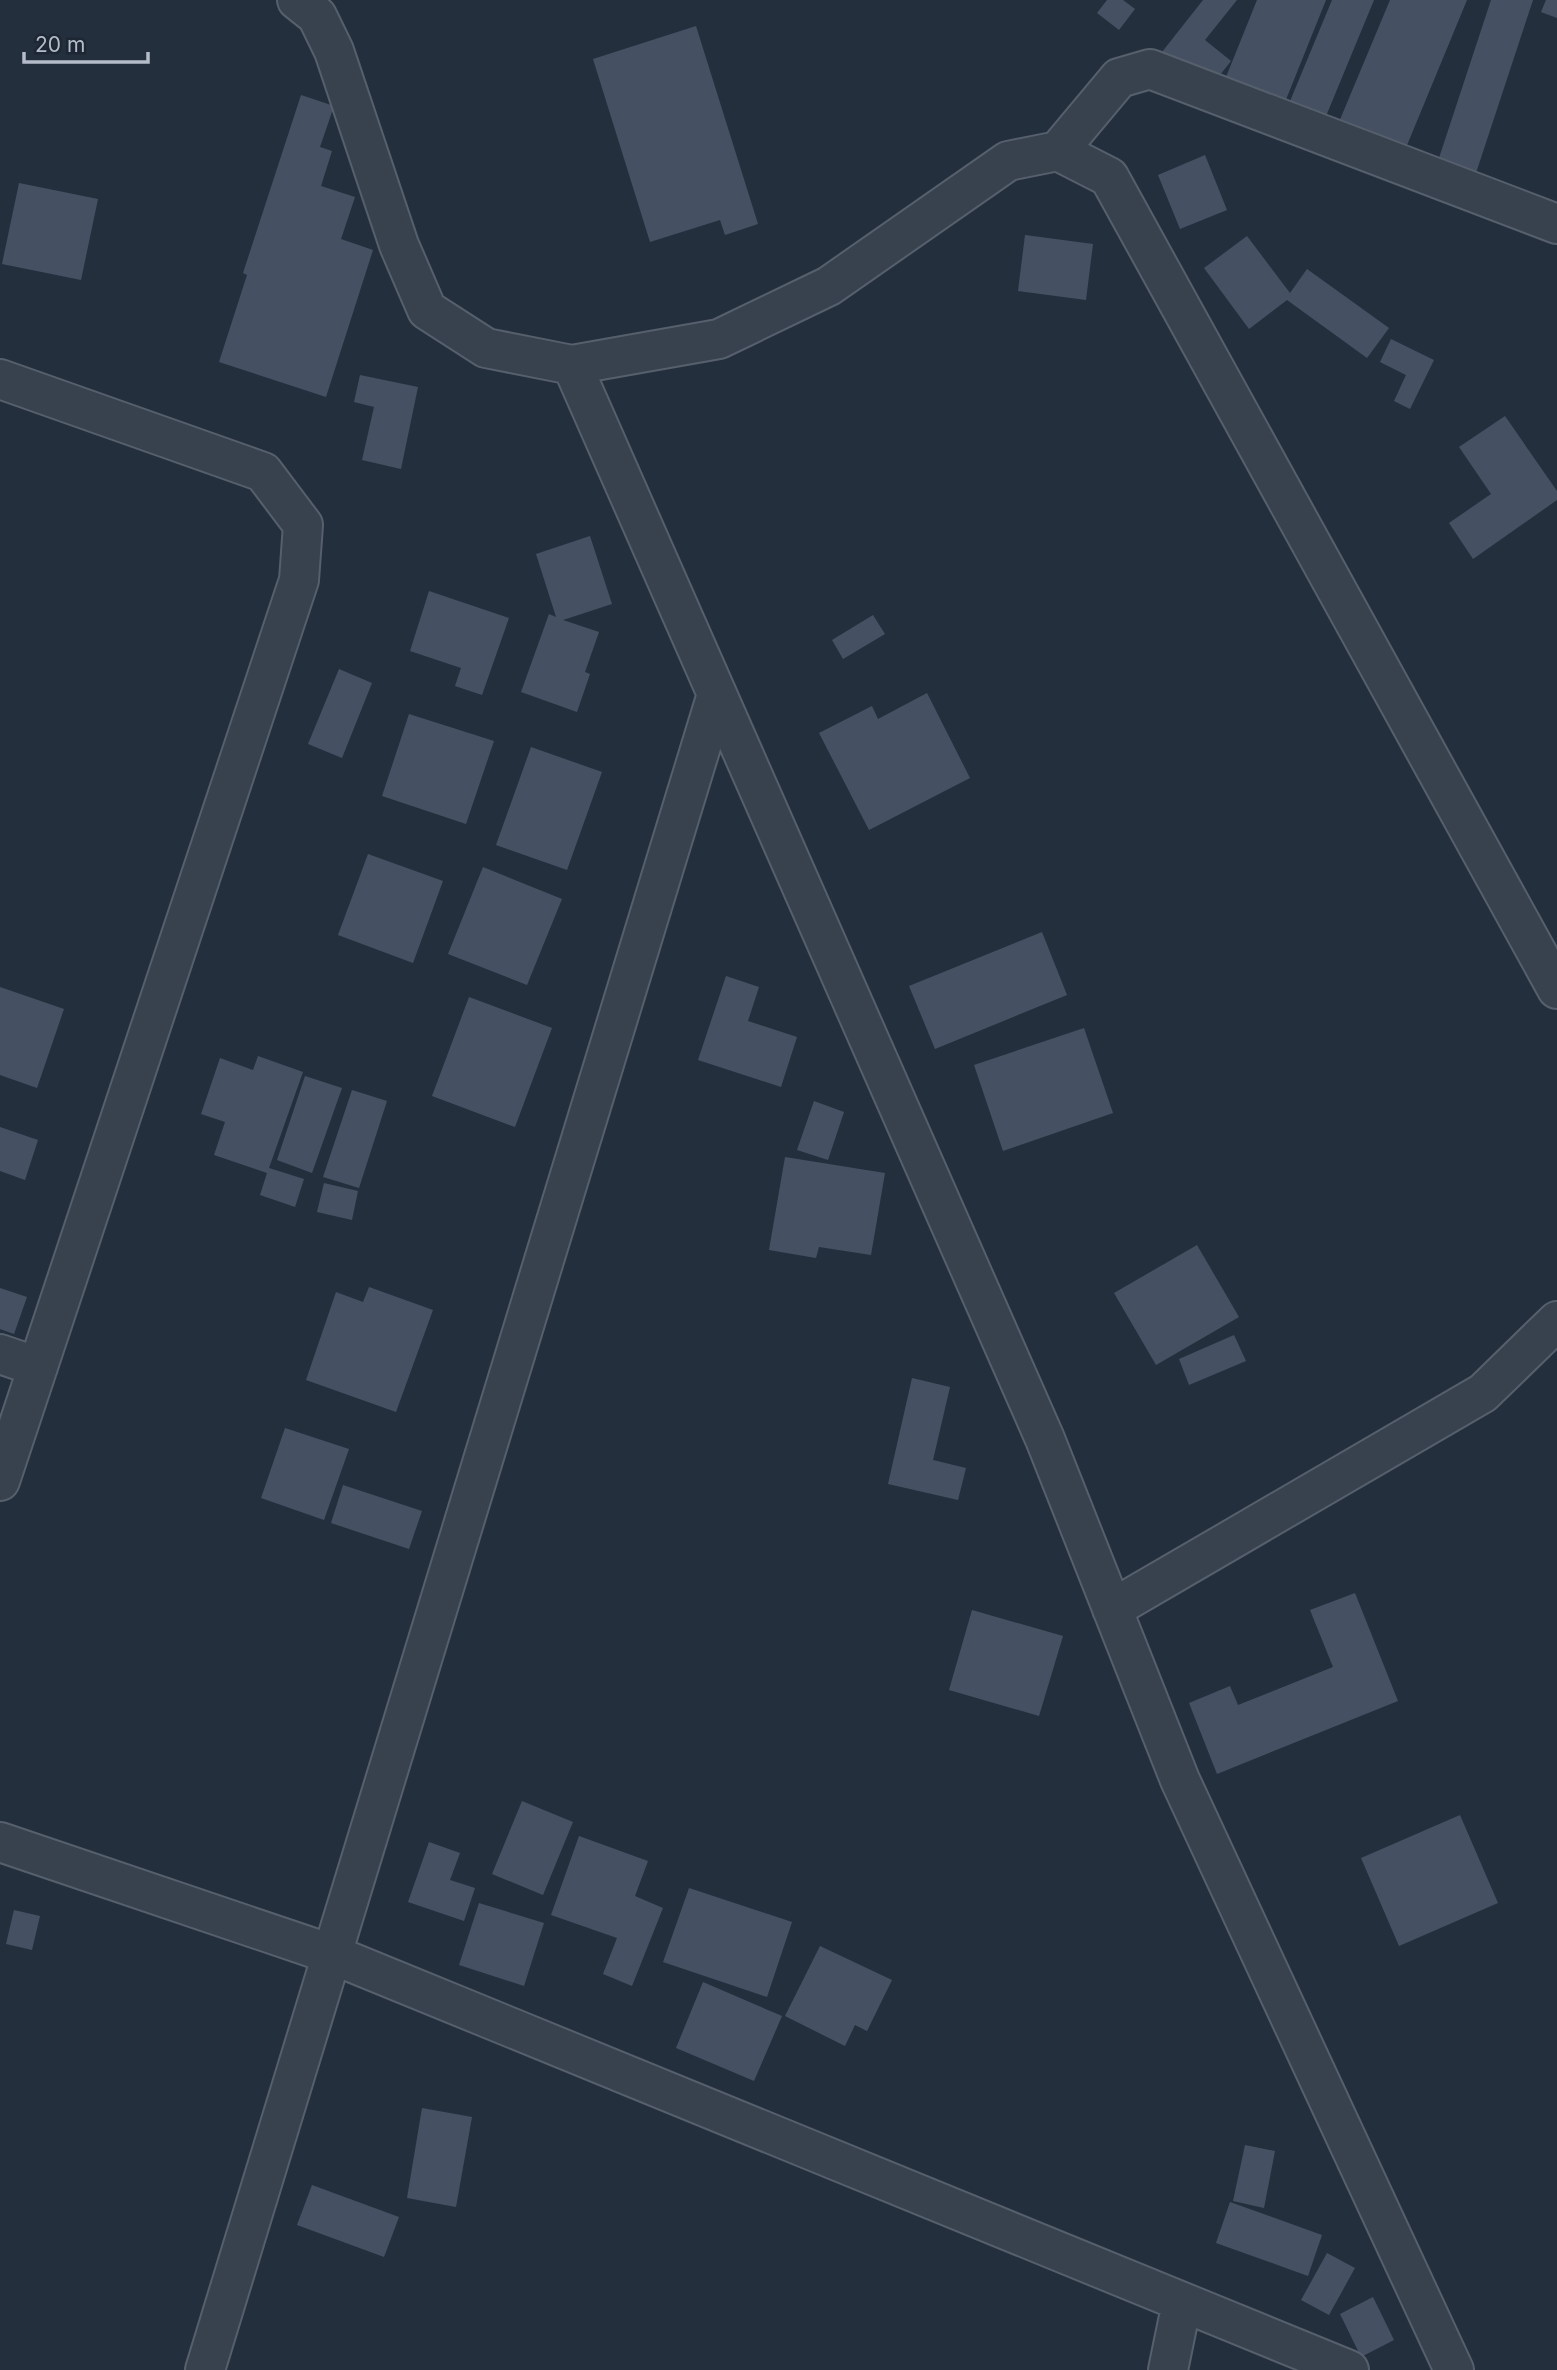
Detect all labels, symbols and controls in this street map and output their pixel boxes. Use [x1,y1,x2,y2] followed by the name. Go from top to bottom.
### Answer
[24,21,149,65] scale bar
[35,32,85,57] text: 20 m

